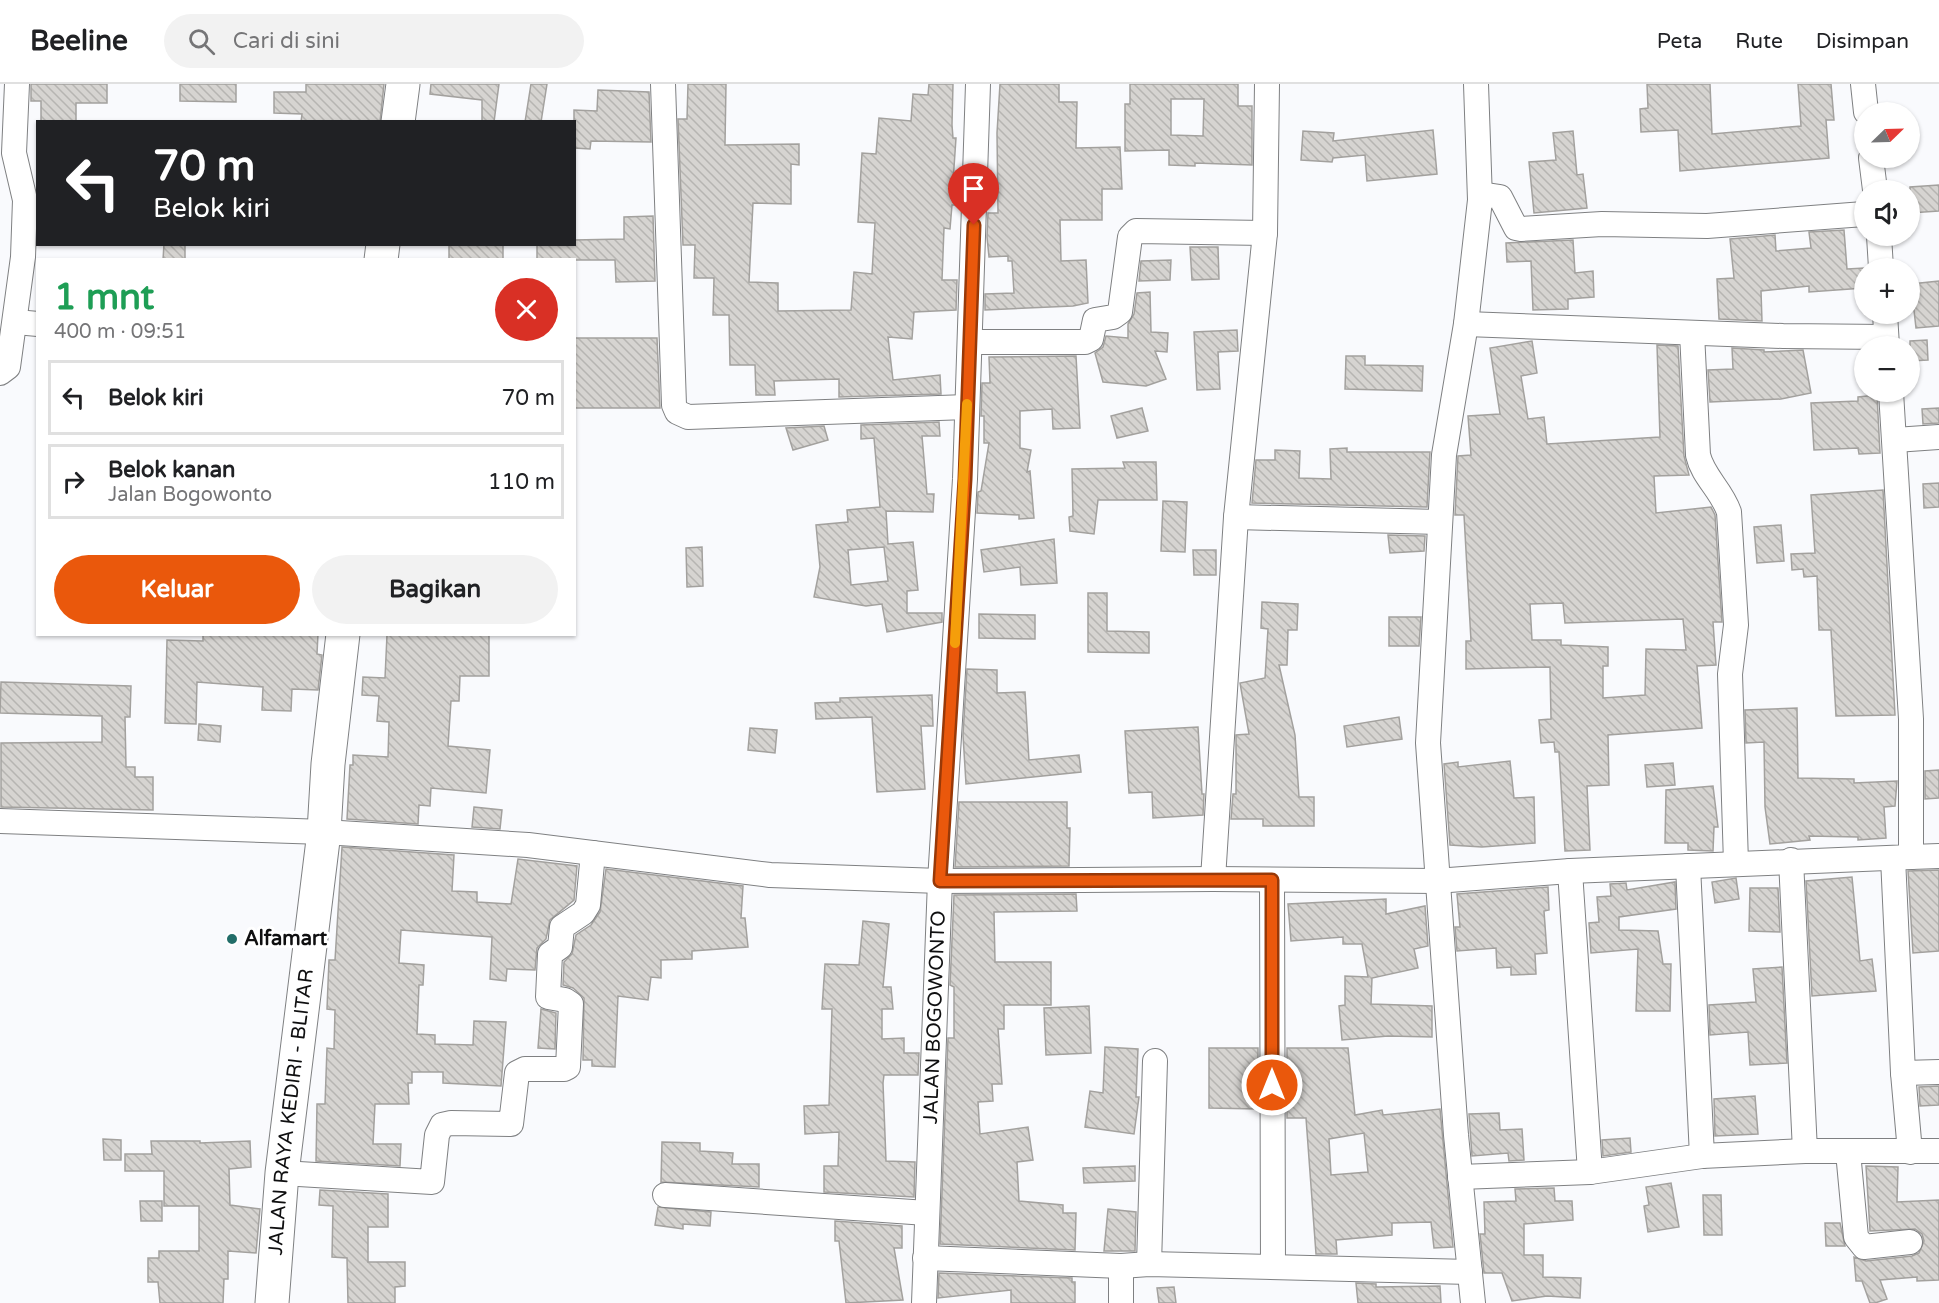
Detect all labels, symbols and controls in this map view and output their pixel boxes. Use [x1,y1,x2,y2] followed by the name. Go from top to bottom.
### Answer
[164,14,584,68] search box
[30,24,128,58] text: Beeline
[185,25,218,58] icon: search
[233,28,340,54] text: Cari di sini
[1657,29,1702,54] text: Peta
[1735,29,1783,54] text: Rute
[1816,29,1909,54] text: Disimpan
[1854,102,1920,168] north arrow
[1854,102,1920,402] map controls
[153,141,255,192] text: 70 m
[54,144,132,222] icon: left
[948,163,999,225] pin
[957,172,990,205] icon: arrive
[1854,180,1920,246] button: sound
[153,192,270,225] text: Belok kiri
[1854,258,1920,324] button: +
[54,276,154,319] text: 1 mnt
[495,278,558,341] button: close
[54,320,186,344] text: 400 m · 09:51
[1854,336,1920,402] button: −
[57,381,90,414] icon: left
[108,385,204,411] text: Belok kiri
[501,385,555,411] text: 70 m
[108,457,235,483] text: Belok kanan
[57,465,90,498] icon: right
[488,469,555,495] text: 110 m
[108,483,272,507] text: Jalan Bogowonto
[54,555,300,624] button: Keluar
[312,555,558,624] button: Bagikan
[919,910,951,1124] street label: JALAN BOGOWONTO
[244,927,328,951] place label: Alfamart
[225,932,239,946] marker: Alfamart
[264,967,319,1256] street label: JALAN RAYA KEDIRI - BLITAR
[1240,1053,1304,1117] position arrow

